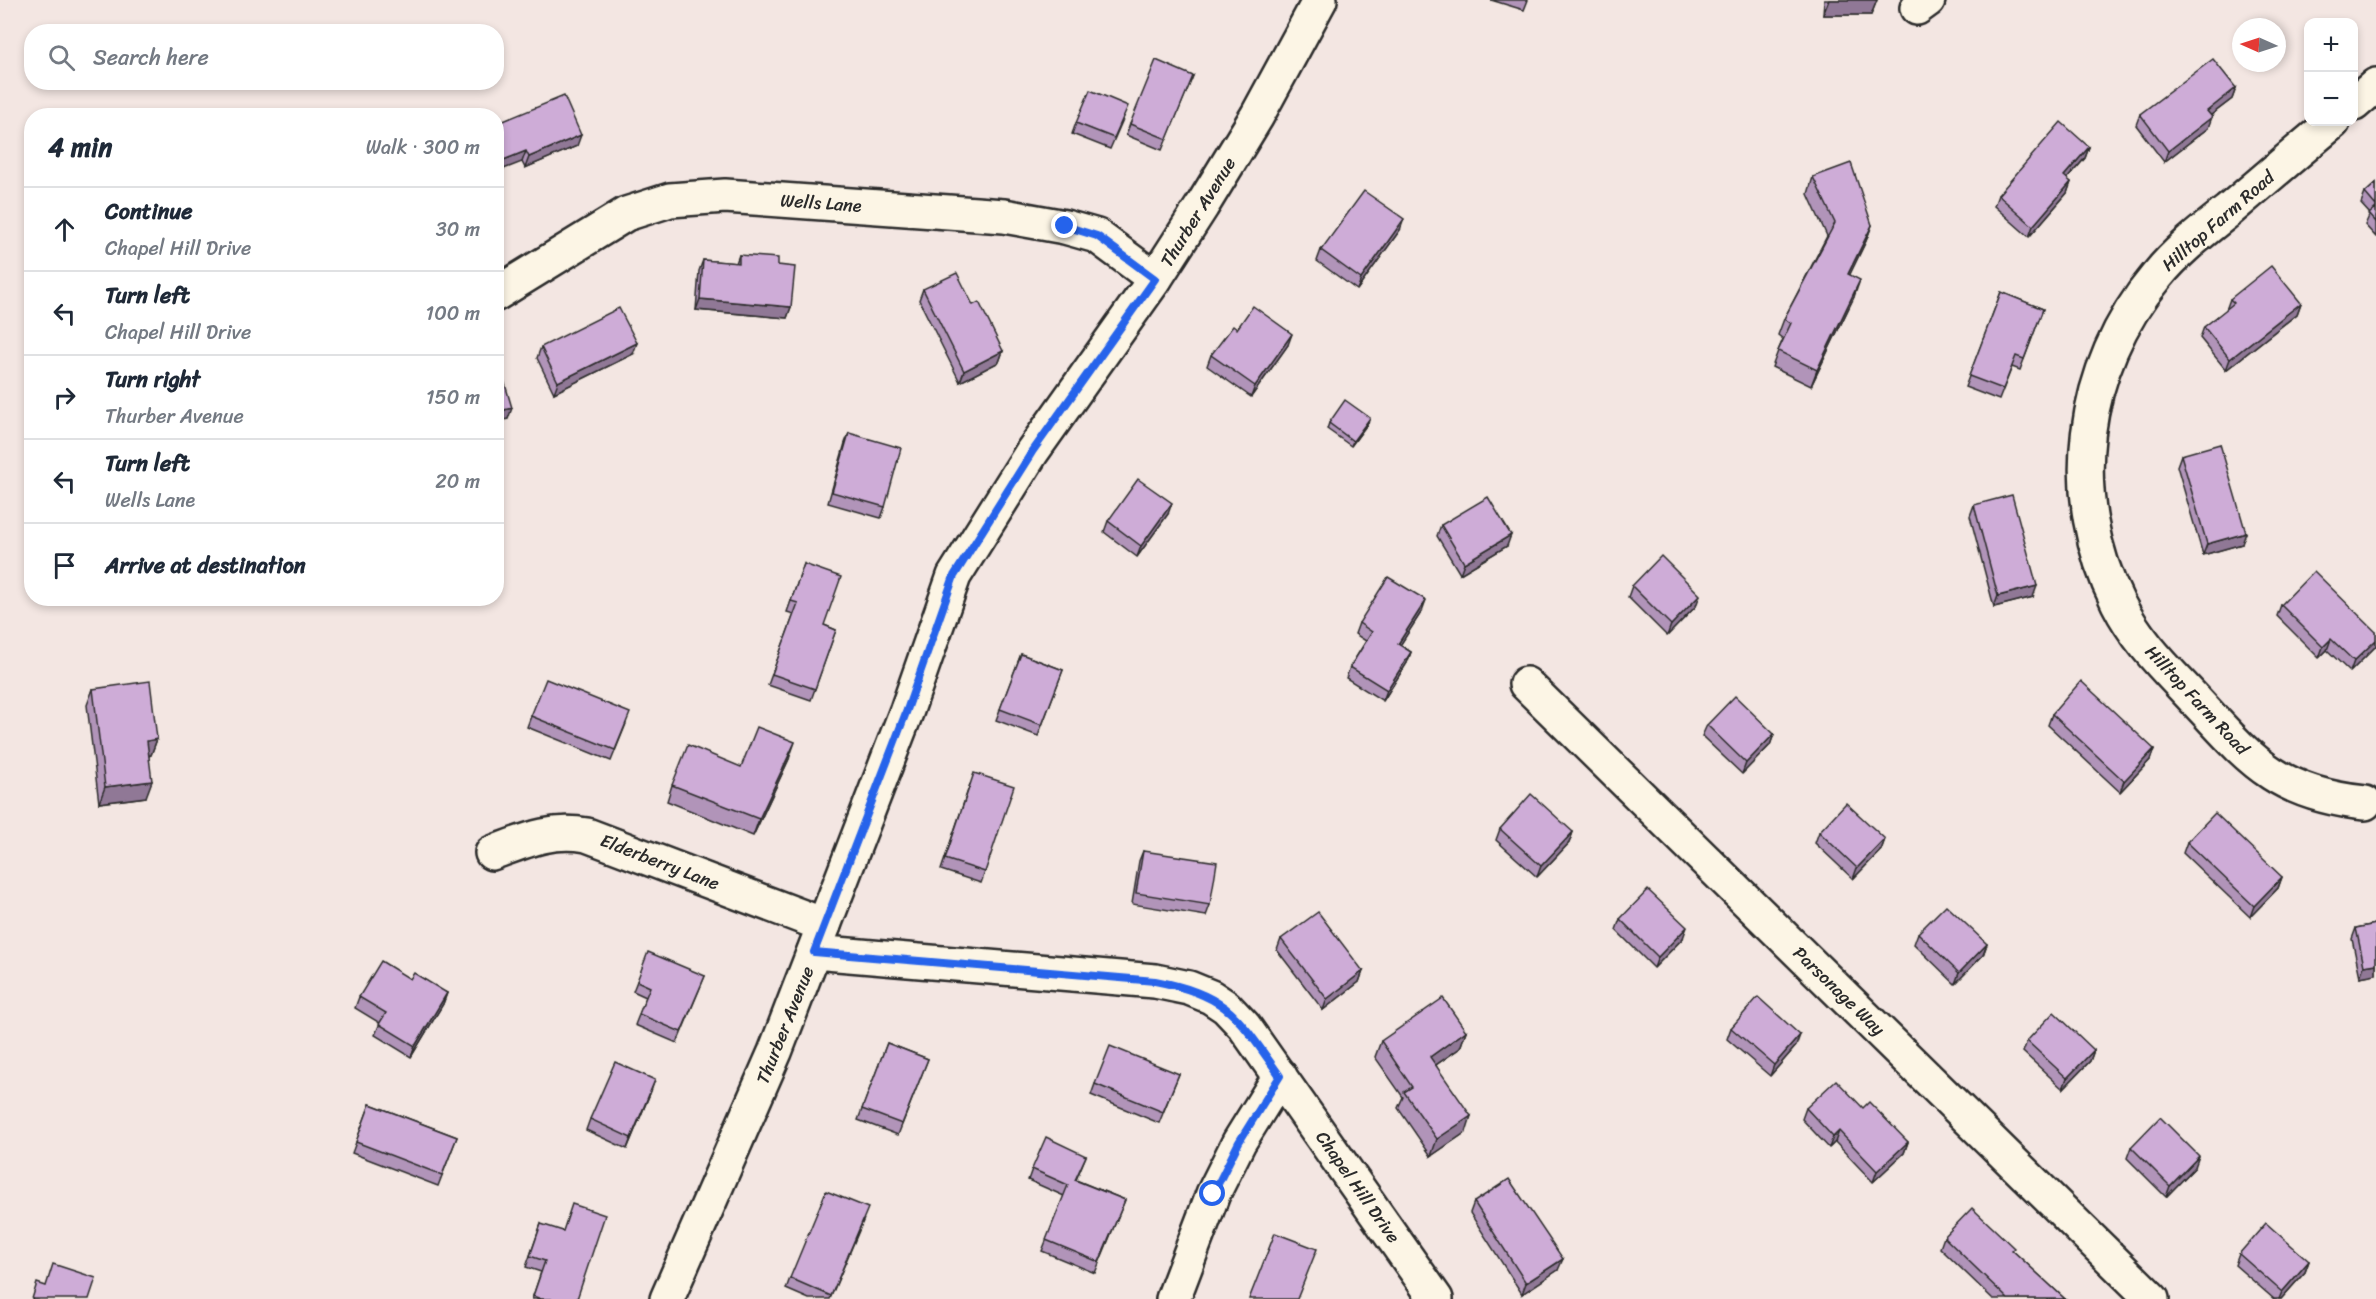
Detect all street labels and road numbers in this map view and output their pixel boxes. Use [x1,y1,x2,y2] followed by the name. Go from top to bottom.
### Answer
[1151,151,1245,273] street label: Thurber Avenue
[2154,161,2283,280] street label: Hilltop Farm Road
[779,184,863,222] street label: Wells Lane
[2137,637,2258,764] street label: Hilltop Farm Road
[596,825,724,899] street label: Elderberry Lane
[1785,938,1893,1044] street label: Parsonage Way
[747,961,823,1089] street label: Thurber Avenue
[1307,1124,1409,1250] street label: Chapel Hill Drive

